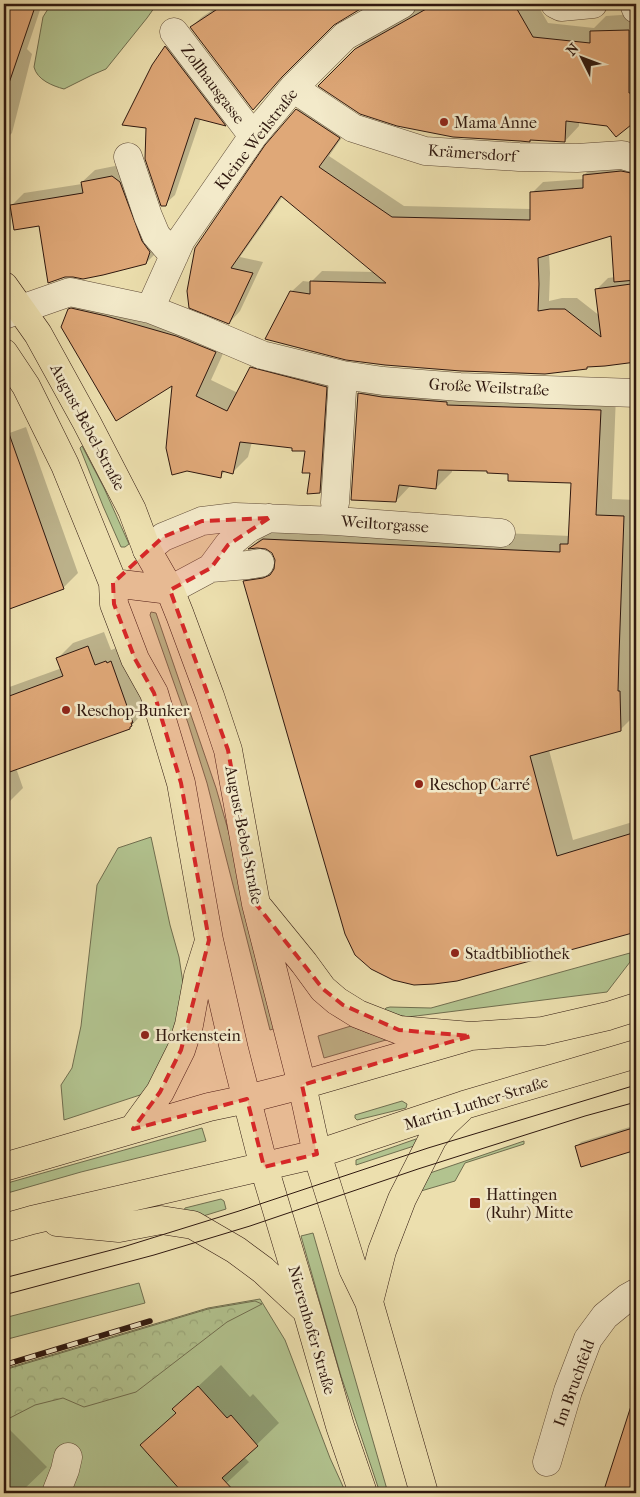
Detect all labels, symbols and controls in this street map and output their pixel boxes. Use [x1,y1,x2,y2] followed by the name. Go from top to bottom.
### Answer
[558,32,608,82] north arrow
[177,40,249,128] street label: Zollhausgasse
[563,40,583,59] text: N
[211,84,302,193] street label: Kleine Weilstraße
[454,113,537,132] place label: Mama Anne
[438,116,450,128] marker: Mama Anne
[427,140,521,166] street label: Krämersdorf
[46,359,130,494] street label: August-Bebel-Straße
[428,374,550,400] street label: Große Weilstraße
[340,511,430,537] street label: Weiltorgasse
[76,701,190,720] place label: Reschop-Bunker
[60,704,72,716] marker: Reschop-Bunker
[221,763,267,906] street label: August-Bebel-Straße
[429,775,530,794] place label: Reschop Carré
[413,778,425,790] marker: Reschop Carré
[465,944,570,963] place label: Stadtbibliothek
[449,947,461,959] marker: Stadtbibliothek
[155,1026,242,1045] place label: Horkenstein
[139,1029,151,1041] marker: Horkenstein
[402,1072,550,1134] street label: Martin-Luther-Straße
[486,1185,573,1222] place label: Hattingen (Ruhr) Mitte
[468,1196,482,1210] marker: Hattingen (Ruhr) Mitte
[284,1263,340,1397] street label: Nierenhofer Straße
[549,1337,599,1429] street label: Im Bruchfeld

